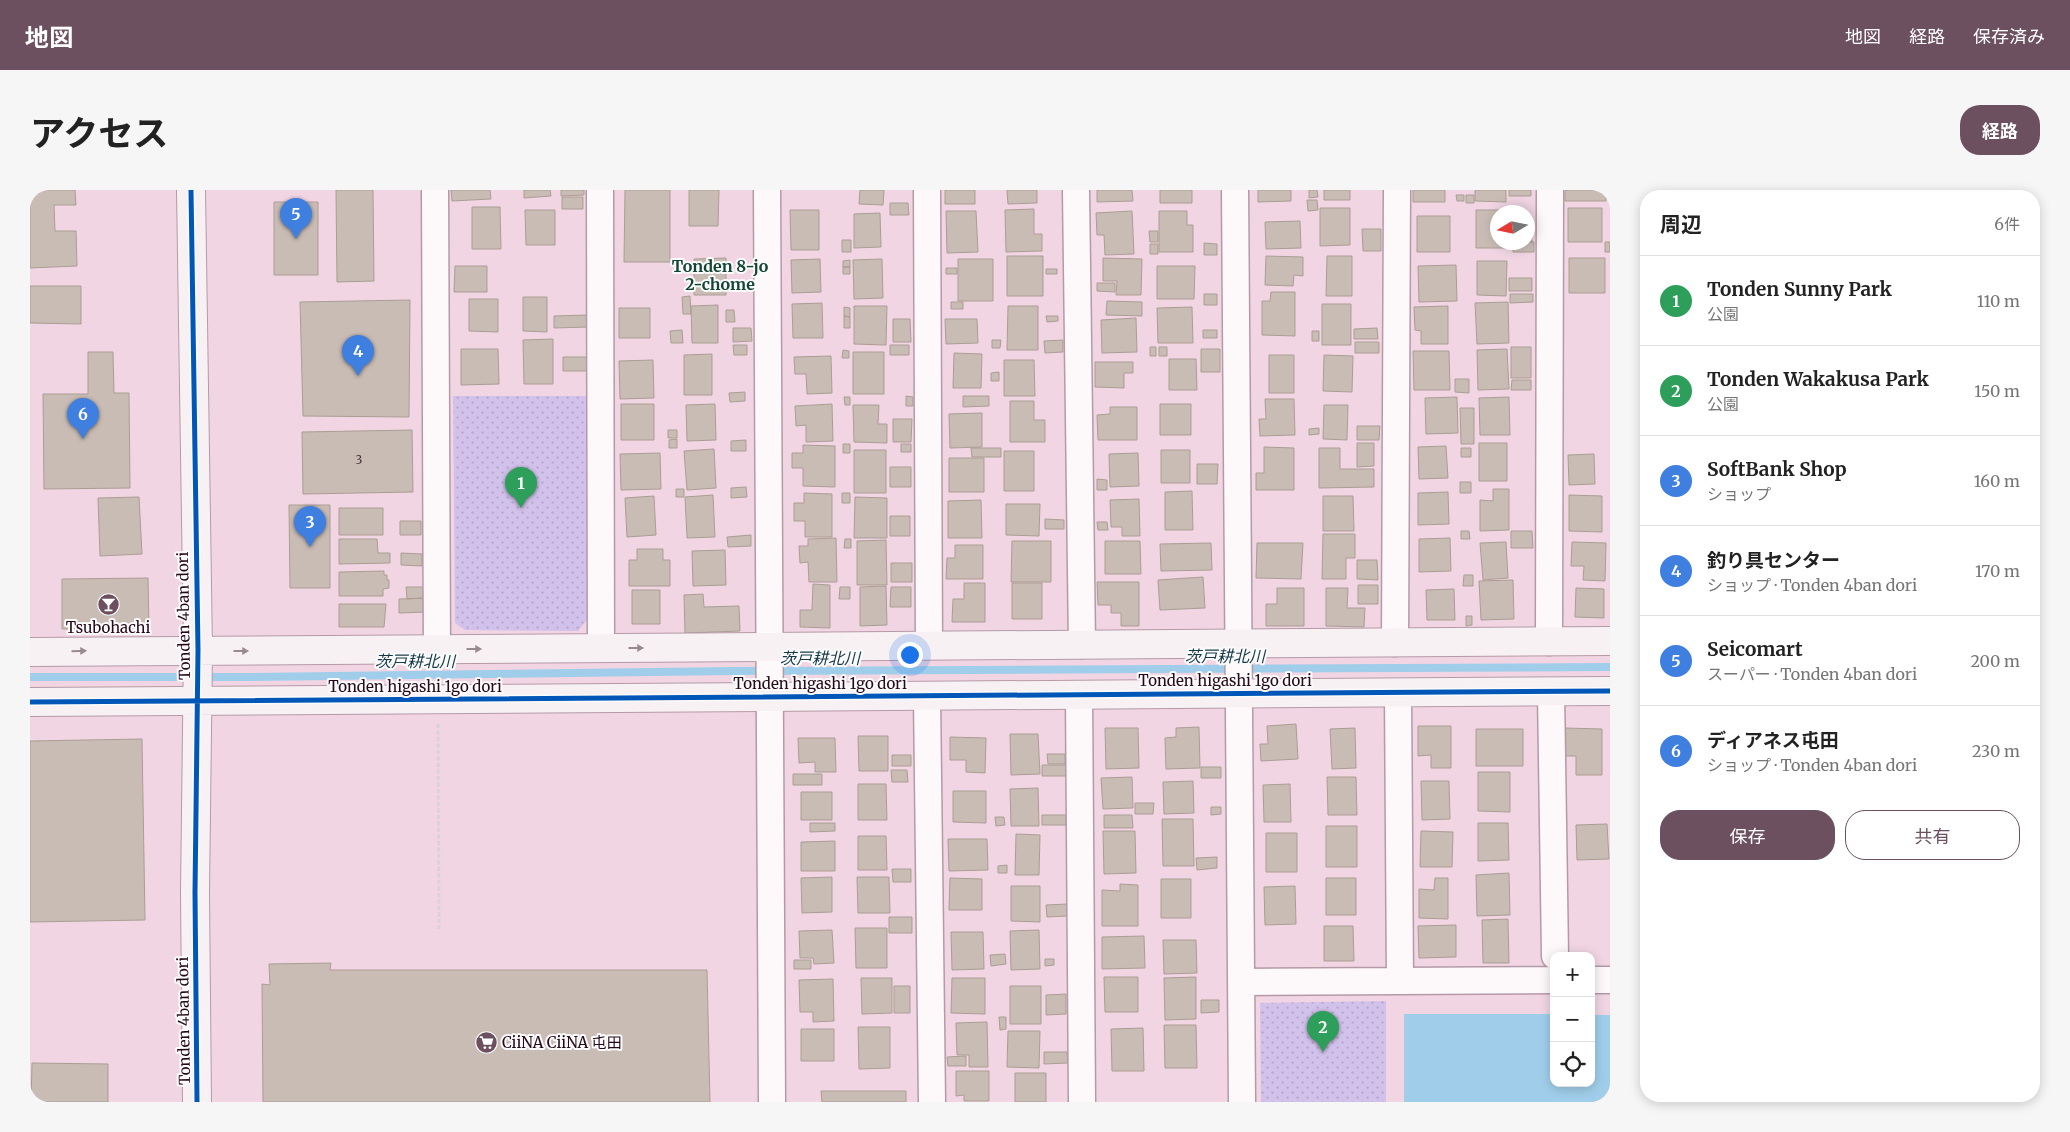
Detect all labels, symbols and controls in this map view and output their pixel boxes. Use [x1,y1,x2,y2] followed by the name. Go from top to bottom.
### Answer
[25,22,73,53] text: 地図
[1845,25,1881,48] text: 地図
[1909,25,1945,48] text: 経路
[1973,25,2045,48] text: 保存済み
[1960,105,2040,155] button: 経路
[30,112,168,156] text: アクセス
[280,198,312,239] pin: 5
[1490,205,1535,250] north arrow
[1660,211,1702,238] text: 周辺
[1994,214,2020,234] text: 6件
[672,256,769,294] district label: Tonden 8-jo 2-chome
[1707,277,1892,301] text: Tonden Sunny Park
[1672,291,1680,311] text: 1
[1977,291,2020,311] text: 110 m
[1707,304,1739,324] text: 公園
[342,335,374,376] pin: 4
[1707,367,1929,391] text: Tonden Wakakusa Park
[1671,381,1681,401] text: 2
[1974,381,2020,401] text: 150 m
[1707,394,1739,414] text: 公園
[67,398,99,439] pin: 6
[356,452,363,467] house number: 3
[1707,457,1847,481] text: SoftBank Shop
[505,467,537,508] pin: 1
[1671,471,1681,491] text: 3
[1974,471,2020,491] text: 160 m
[1707,484,1771,504] text: ショップ
[294,506,326,547] pin: 3
[1707,548,1840,572] text: 釣り具センター
[173,552,194,680] street label: Tonden 4ban dori
[1671,561,1681,581] text: 4
[1975,561,2020,581] text: 170 m
[1707,575,1917,595] text: ショップ · Tonden 4ban dori
[96,593,120,617] bar icon: Tsubohachi
[66,618,150,637] place label: Tsubohachi
[1707,637,1803,661] text: Seicomart
[897,642,923,668] your location
[628,644,644,652] one-way arrow
[466,645,482,653] one-way arrow
[1185,646,1267,666] water label: 茨戸耕北川
[71,647,87,655] one-way arrow
[233,647,249,655] one-way arrow
[780,648,862,668] water label: 茨戸耕北川
[375,651,457,671] water label: 茨戸耕北川
[1671,651,1681,671] text: 5
[1970,651,2020,671] text: 200 m
[1707,664,1917,684] text: スーパー · Tonden 4ban dori
[1138,671,1312,690] street label: Tonden higashi 1go dori
[733,674,907,693] street label: Tonden higashi 1go dori
[328,677,502,696] street label: Tonden higashi 1go dori
[1707,728,1839,752] text: ディアネス屯田
[1671,741,1681,761] text: 6
[1972,741,2020,761] text: 230 m
[1707,755,1917,775] text: ショップ · Tonden 4ban dori
[1660,810,1835,860] button: 保存
[1845,810,2020,860] button: 共有
[1550,952,1595,1087] map controls
[1550,952,1595,997] button: +
[173,957,194,1085] street label: Tonden 4ban dori
[1550,997,1595,1042] button: −
[1307,1011,1339,1052] pin: 2
[474,1031,498,1055] supermarket icon: CiiNA CiiNA 屯田
[502,1033,622,1052] place label: CiiNA CiiNA 屯田
[1550,1042,1595,1087] button: locate

